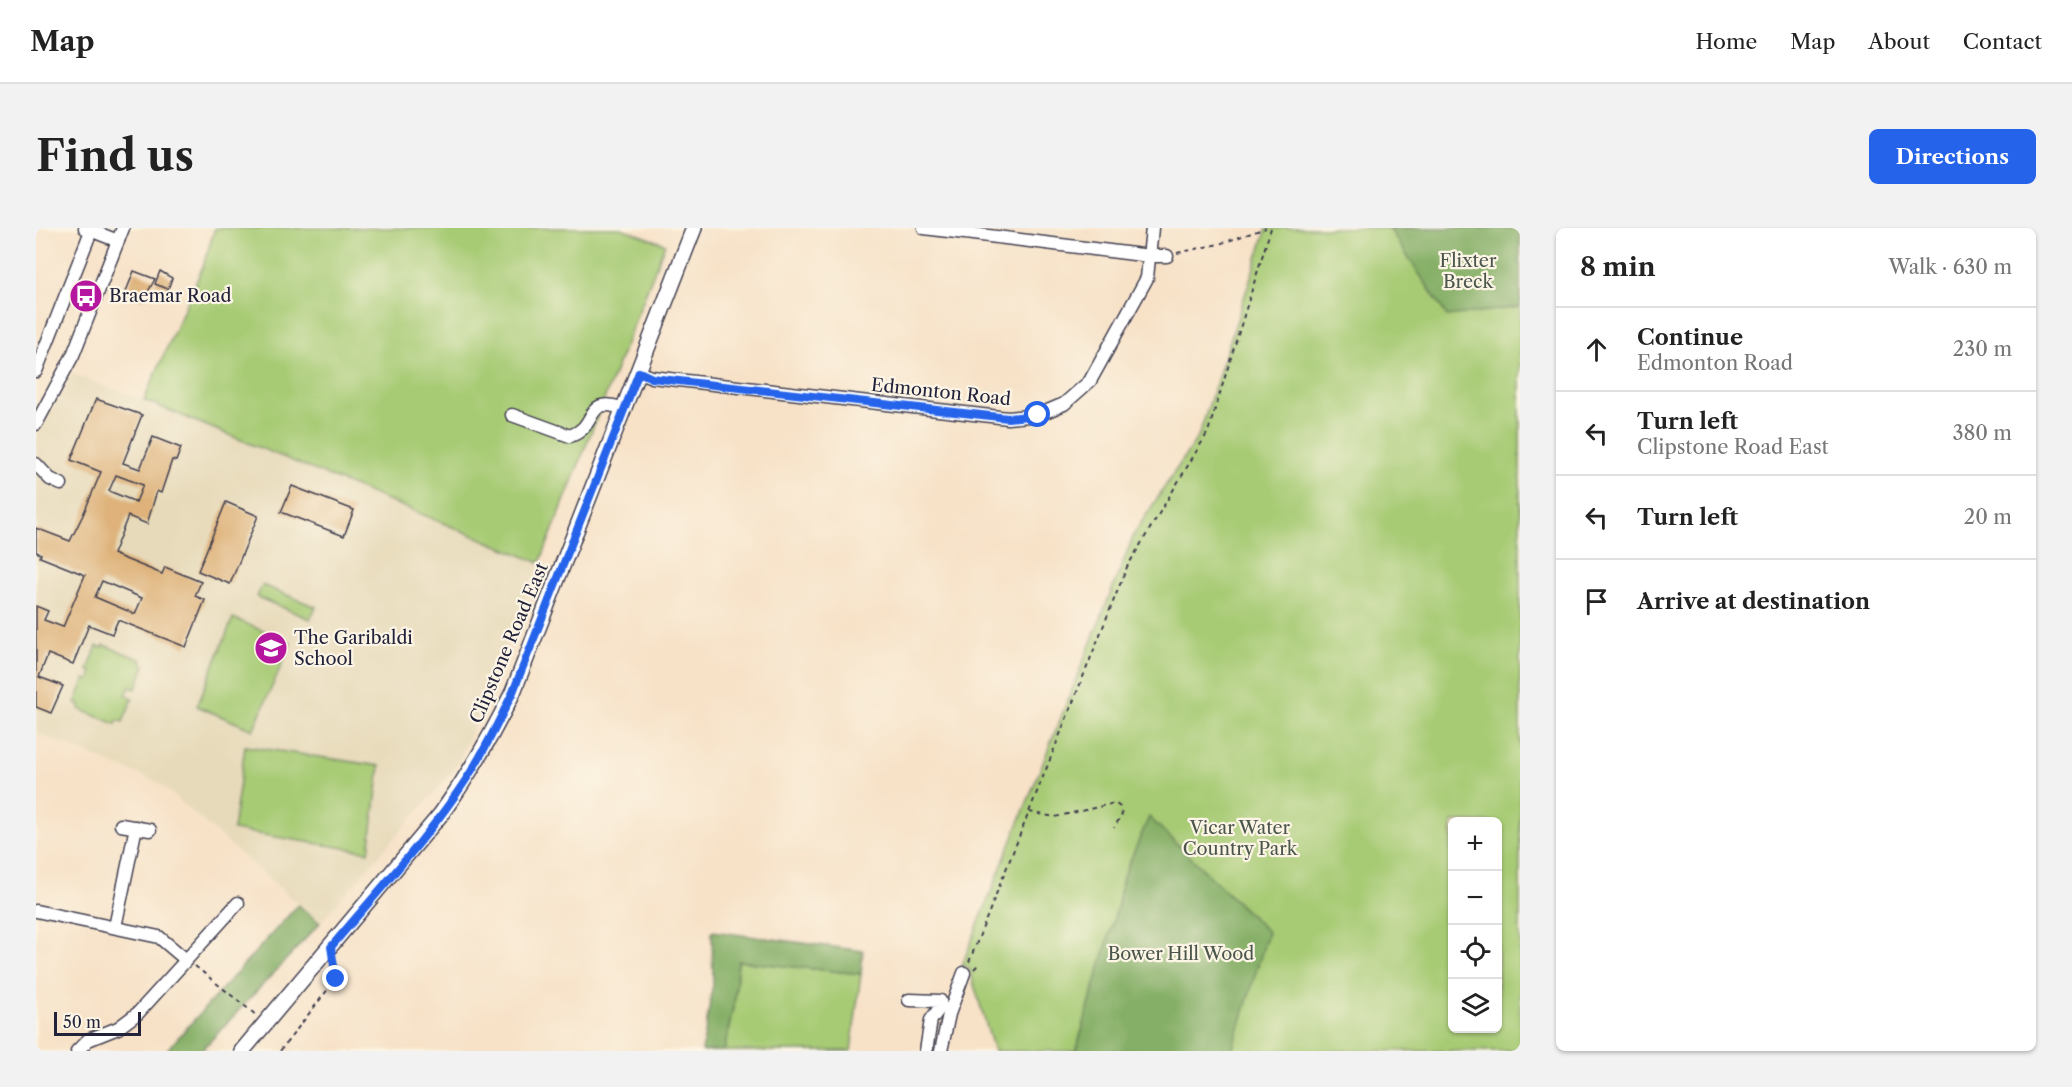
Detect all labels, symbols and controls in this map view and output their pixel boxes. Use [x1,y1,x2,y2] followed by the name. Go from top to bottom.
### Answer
[30,24,94,58] text: Map
[1696,29,1757,54] text: Home
[1790,29,1835,54] text: Map
[1868,29,1930,54] text: About
[1963,29,2042,54] text: Contact
[1869,129,2036,184] button: Directions
[36,130,194,182] text: Find us
[1440,250,1497,293] park label: Flixter Breck
[1580,251,1656,283] text: 8 min
[1889,255,2012,279] text: Walk · 630 m
[68,278,104,314] bus stop icon: Braemar Road
[109,285,231,307] place label: Braemar Road
[1637,324,1743,351] text: Continue
[1580,333,1613,366] icon: ahead
[1953,337,2012,361] text: 230 m
[1637,351,1793,375] text: Edmonton Road
[870,374,1012,410] street label: Edmonton Road
[1024,401,1050,427] route start
[1637,408,1738,435] text: Turn left
[1580,417,1613,450] icon: left
[1953,421,2012,445] text: 380 m
[1637,435,1829,459] text: Clipstone Road East
[1580,501,1613,534] icon: left
[1637,504,1738,531] text: Turn left
[1964,505,2012,529] text: 20 m
[465,559,553,727] street label: Clipstone Road East
[1580,585,1613,618] icon: arrive
[1637,588,1870,615] text: Arrive at destination
[294,627,413,670] place label: The Garibaldi School
[253,630,289,666] school or university icon: The Garibaldi School
[1183,817,1299,860] park label: Vicar Water Country Park
[1448,817,1502,1033] map controls
[1448,817,1502,871] button: +
[1448,871,1502,925] button: −
[1448,925,1502,979] button: locate
[1108,943,1254,965] park label: Bower Hill Wood
[322,965,348,991] route end
[1448,979,1502,1033] button: layers
[54,1009,141,1036] scale bar
[63,1012,101,1032] text: 50 m

